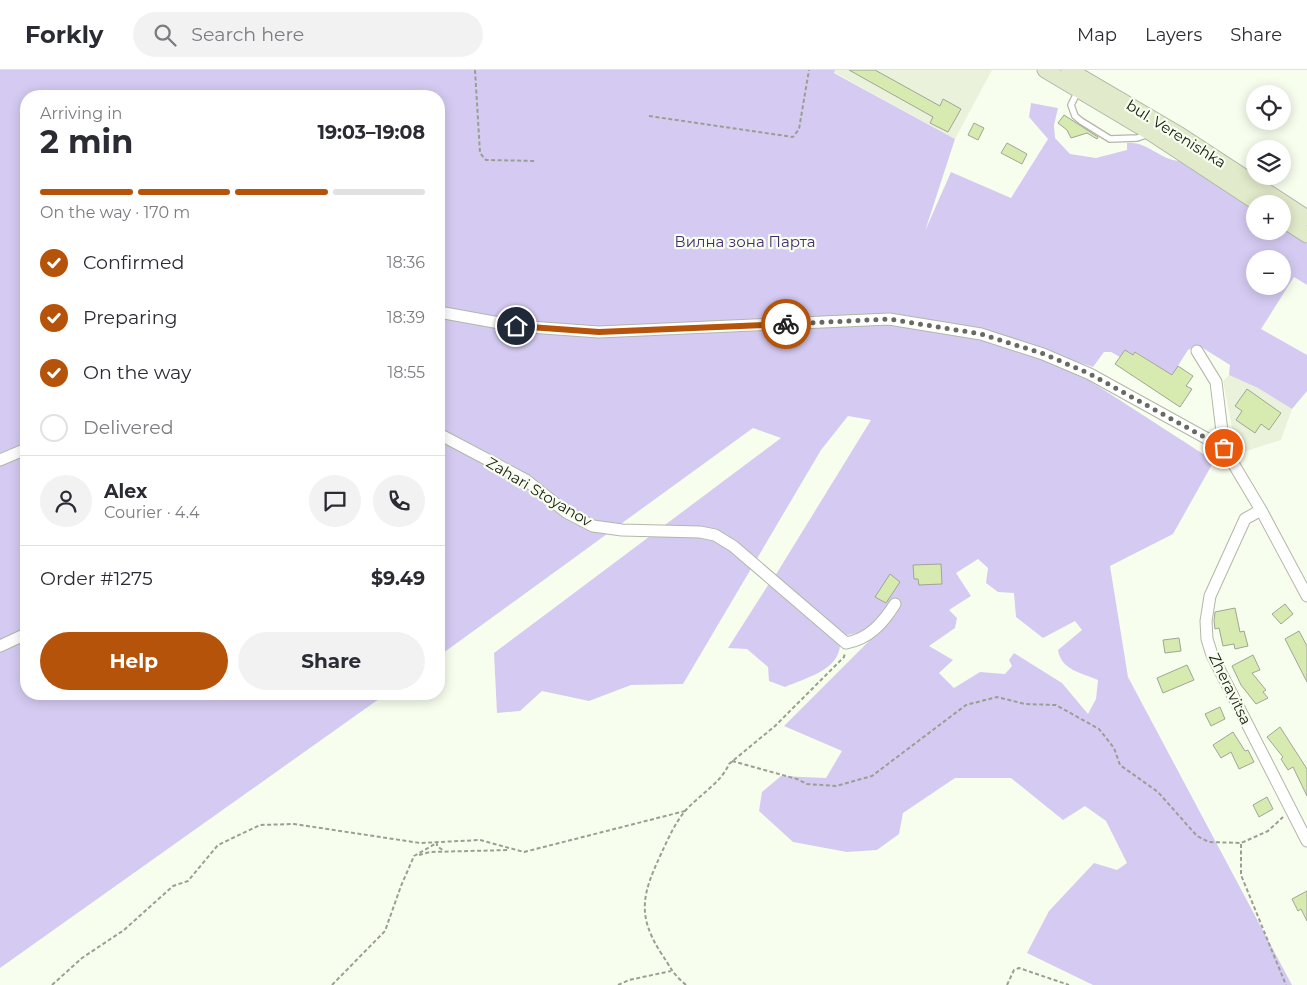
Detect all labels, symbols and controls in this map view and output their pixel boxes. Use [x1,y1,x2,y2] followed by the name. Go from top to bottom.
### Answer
[133,12,483,57] search box
[25,20,103,49] text: Forkly
[151,21,179,49] icon: search
[191,23,304,46] text: Search here
[1077,24,1117,46] text: Map
[1145,24,1202,46] text: Layers
[1230,24,1282,46] text: Share
[1246,85,1291,295] map controls
[1246,85,1291,130] button: locate
[1123,95,1230,172] street label: bul. Verenishka
[40,104,122,123] text: Arriving in
[317,121,425,144] text: 19:03–19:08
[40,122,133,161] text: 2 min
[1246,140,1291,185] button: layers
[1246,195,1291,240] button: +
[40,203,190,222] text: On the way · 170 m
[674,232,816,251] park label: Вилна зона Парта
[40,249,68,277] icon: check
[1246,250,1291,295] button: −
[83,251,184,274] text: Confirmed
[387,253,425,272] text: 18:36
[761,299,811,349] courier
[40,304,68,332] icon: check
[495,305,537,347] pin
[83,306,178,329] text: Preparing
[387,308,425,327] text: 18:39
[772,310,800,338] icon: bike
[502,312,530,340] icon: home
[40,359,68,387] icon: check
[83,361,191,384] text: On the way
[388,363,425,382] text: 18:55
[83,416,174,439] text: Delivered
[1203,427,1245,469] pin
[1210,434,1238,462] icon: bag
[483,453,596,531] street label: Zahari Stoyanov
[40,475,92,527] button: person
[309,475,361,527] button: chat
[373,475,425,527] button: phone
[104,480,147,503] text: Alex
[104,503,200,522] text: Courier · 4.4
[40,567,153,590] text: Order #1275
[371,567,425,590] text: $9.49
[40,632,228,690] button: Help
[238,632,425,690] button: Share
[1205,650,1256,728] street label: Zheravitsa

